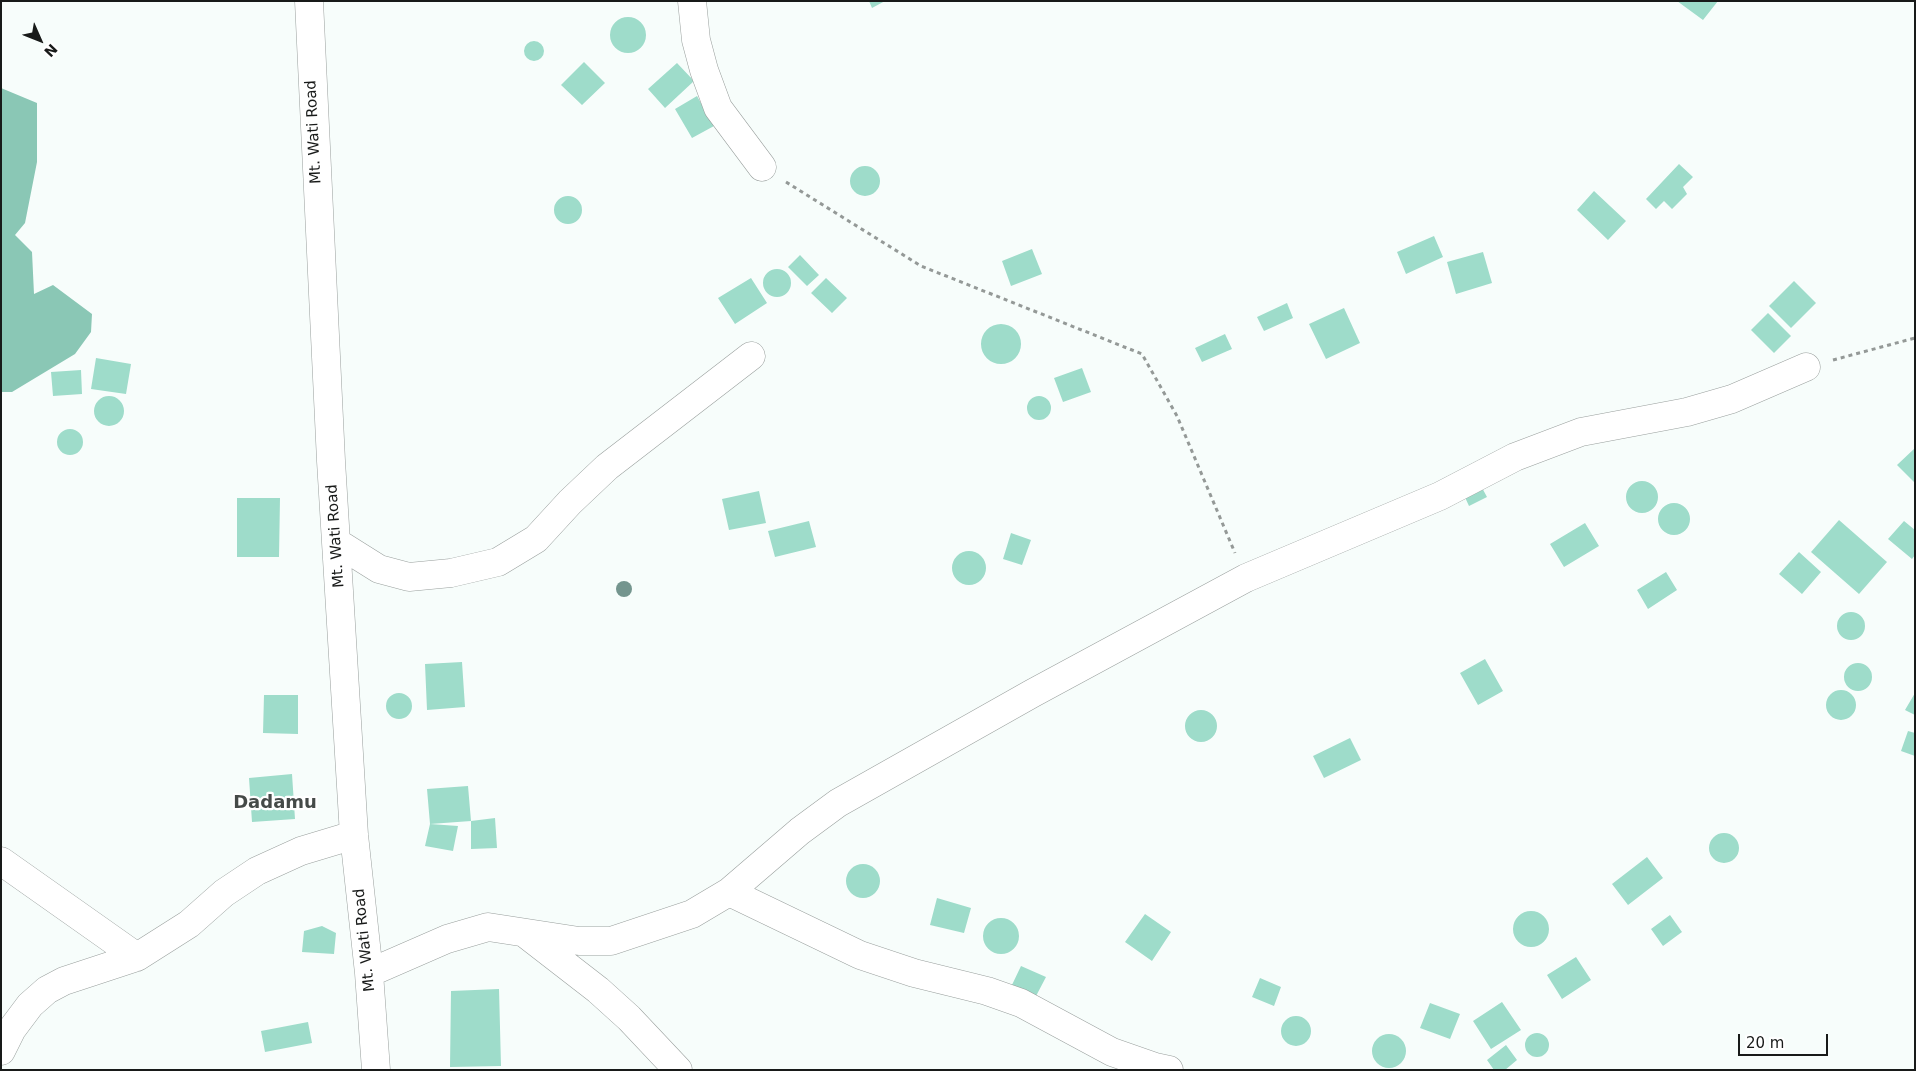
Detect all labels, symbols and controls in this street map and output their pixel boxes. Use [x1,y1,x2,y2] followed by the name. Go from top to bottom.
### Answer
[15,15,65,65] north arrow
[41,41,61,60] text: N
[302,80,326,184] street label: Mt. Wati Road
[323,484,349,588] street label: Mt. Wati Road
[233,792,317,814] district label: Dadamu
[351,887,379,993] street label: Mt. Wati Road
[1741,1024,1831,1056] scale bar
[1746,1034,1784,1052] text: 20 m

